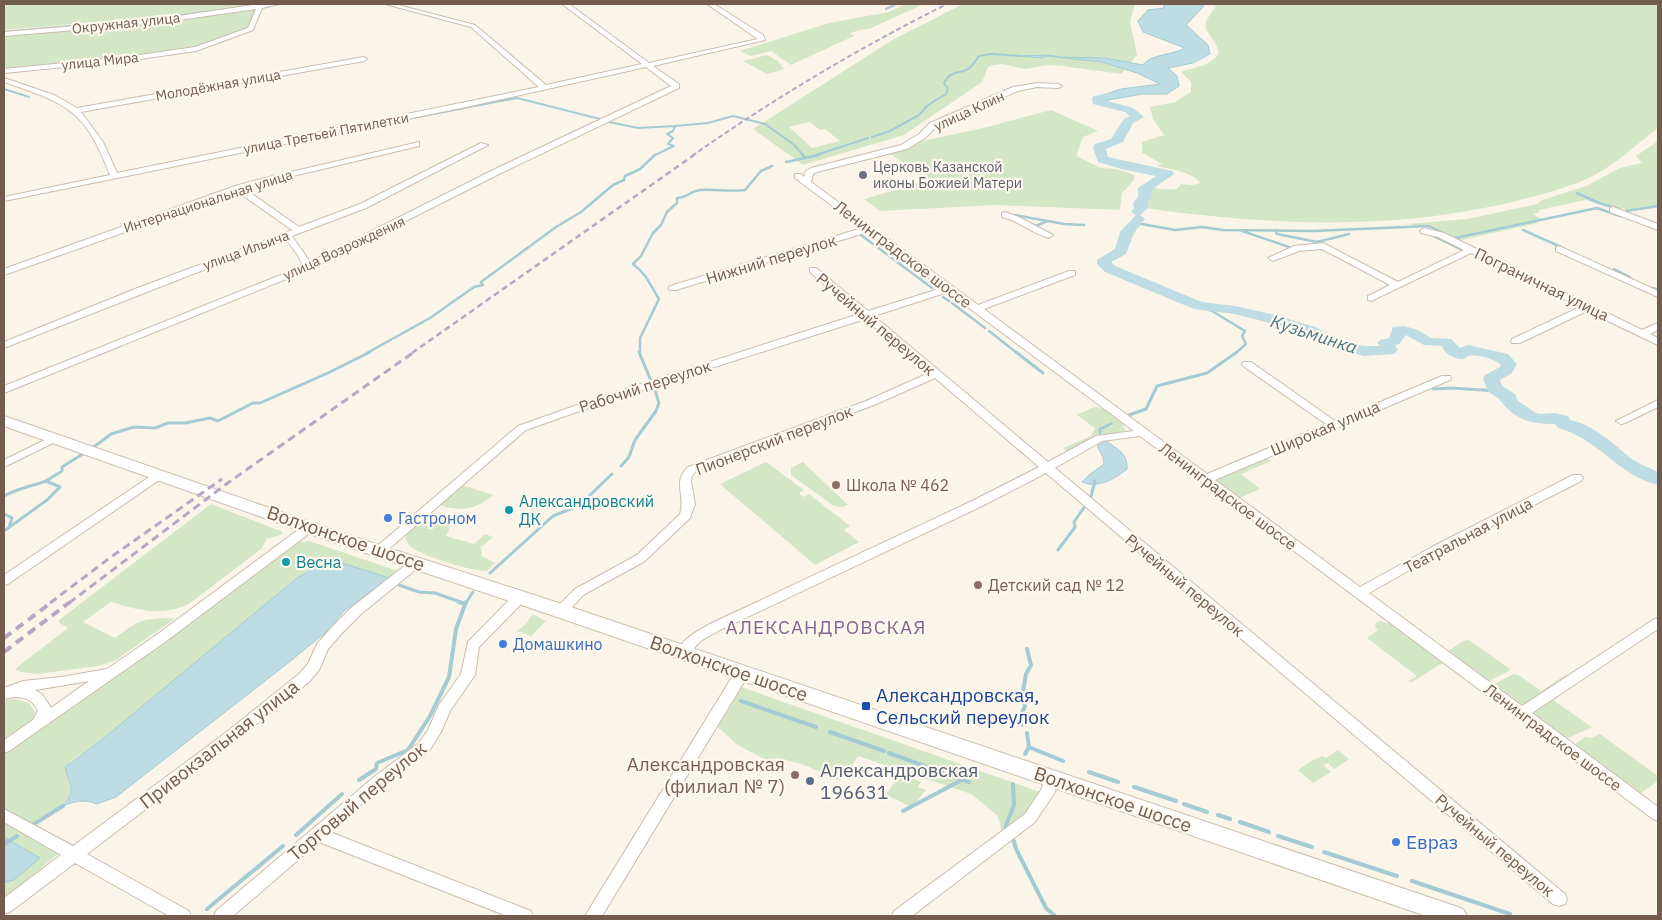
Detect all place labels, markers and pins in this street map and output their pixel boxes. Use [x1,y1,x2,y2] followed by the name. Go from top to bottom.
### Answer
[873,158,1022,192] place label: Церковь Казанской иконы Божией Матери
[857,169,869,181] marker: Церковь Казанской иконы Божией Матери
[846,475,949,495] place label: Школа № 462
[830,479,842,491] marker: Школа № 462
[519,491,654,529] place label: Александровский ДК
[503,504,515,516] marker: Александровский ДК
[398,508,477,528] place label: Гастроном
[382,512,394,524] marker: Гастроном
[296,552,342,572] place label: Весна
[280,556,292,568] marker: Весна
[988,575,1125,595] place label: Детский сад № 12
[972,579,984,591] marker: Детский сад № 12
[513,634,603,654] place label: Домашкино
[497,638,509,650] marker: Домашкино
[876,683,1049,729] place label: Александровская, Сельский переулок
[860,700,872,712] marker: Александровская, Сельский переулок
[627,752,785,798] place label: Александровская (филиал № 7)
[820,758,978,804] place label: Александровская 196631
[789,769,801,781] marker: Александровская (филиал № 7)
[804,775,816,787] marker: Александровская 196631
[1406,830,1458,854] place label: Евраз
[1390,836,1402,848] marker: Евраз

